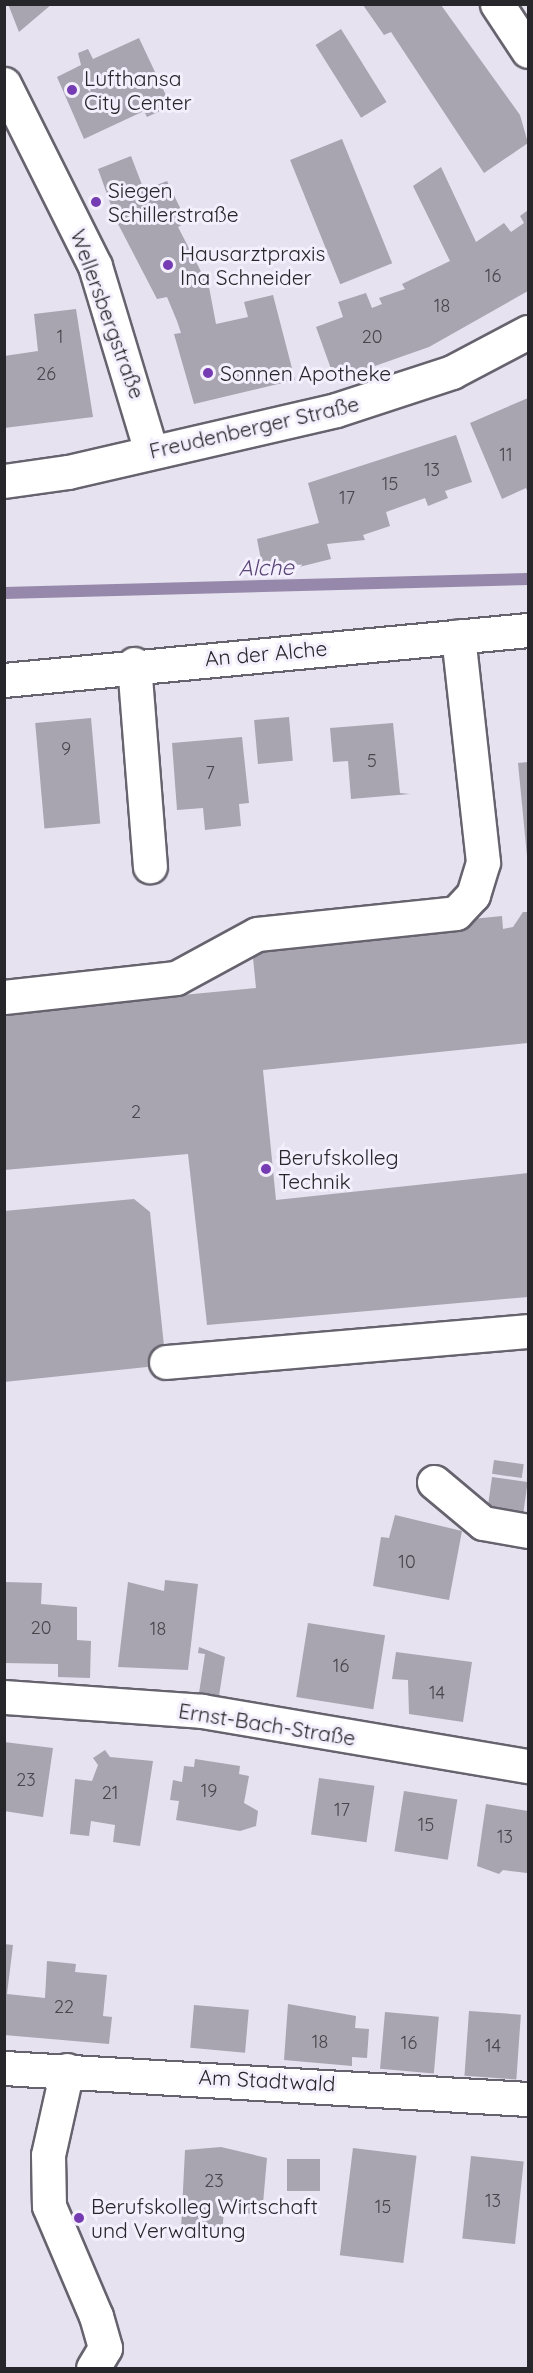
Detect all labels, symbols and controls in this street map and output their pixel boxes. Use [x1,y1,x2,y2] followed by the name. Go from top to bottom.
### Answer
[84,65,192,115] place label: Lufthansa City Center
[65,83,79,97] marker: Lufthansa City Center
[108,177,239,227] place label: Siegen Schillerstraße
[89,195,103,209] marker: Siegen Schillerstraße
[66,226,150,402] street label: Wellersbergstraße
[180,240,325,290] place label: Hausarztpraxis Ina Schneider
[161,258,175,272] marker: Hausarztpraxis Ina Schneider
[485,265,501,287] house number: 16
[434,295,450,317] house number: 18
[57,326,63,348] house number: 1
[362,326,382,348] house number: 20
[220,360,391,386] place label: Sonnen Apotheke
[36,363,56,385] house number: 26
[201,366,215,380] marker: Sonnen Apotheke
[147,391,361,463] street label: Freudenberger Straße
[499,444,513,466] house number: 11
[424,459,440,481] house number: 13
[382,473,398,495] house number: 15
[339,487,355,509] house number: 17
[238,554,294,582] water label: Alche
[204,635,328,671] street label: An der Alche
[61,738,71,760] house number: 9
[367,750,377,772] house number: 5
[205,762,215,784] house number: 7
[131,1101,141,1123] house number: 2
[278,1144,399,1194] place label: Berufskolleg Technik
[259,1162,273,1176] marker: Berufskolleg Technik
[398,1551,416,1573] house number: 10
[31,1617,51,1639] house number: 20
[150,1618,166,1640] house number: 18
[333,1655,349,1677] house number: 16
[429,1682,445,1704] house number: 14
[177,1698,357,1750] street label: Ernst-Bach-Straße
[16,1769,36,1791] house number: 23
[201,1780,217,1802] house number: 19
[102,1782,118,1804] house number: 21
[334,1799,350,1821] house number: 17
[418,1814,434,1836] house number: 15
[497,1826,513,1848] house number: 13
[54,1996,74,2018] house number: 22
[312,2031,328,2053] house number: 18
[401,2032,417,2054] house number: 16
[485,2035,501,2057] house number: 14
[198,2064,336,2096] street label: Am Stadtwald
[204,2170,224,2192] house number: 23
[485,2190,501,2212] house number: 13
[91,2193,318,2243] place label: Berufskolleg Wirtschaft und Verwaltung
[375,2196,391,2218] house number: 15
[72,2211,86,2225] marker: Berufskolleg Wirtschaft und Verwaltung

